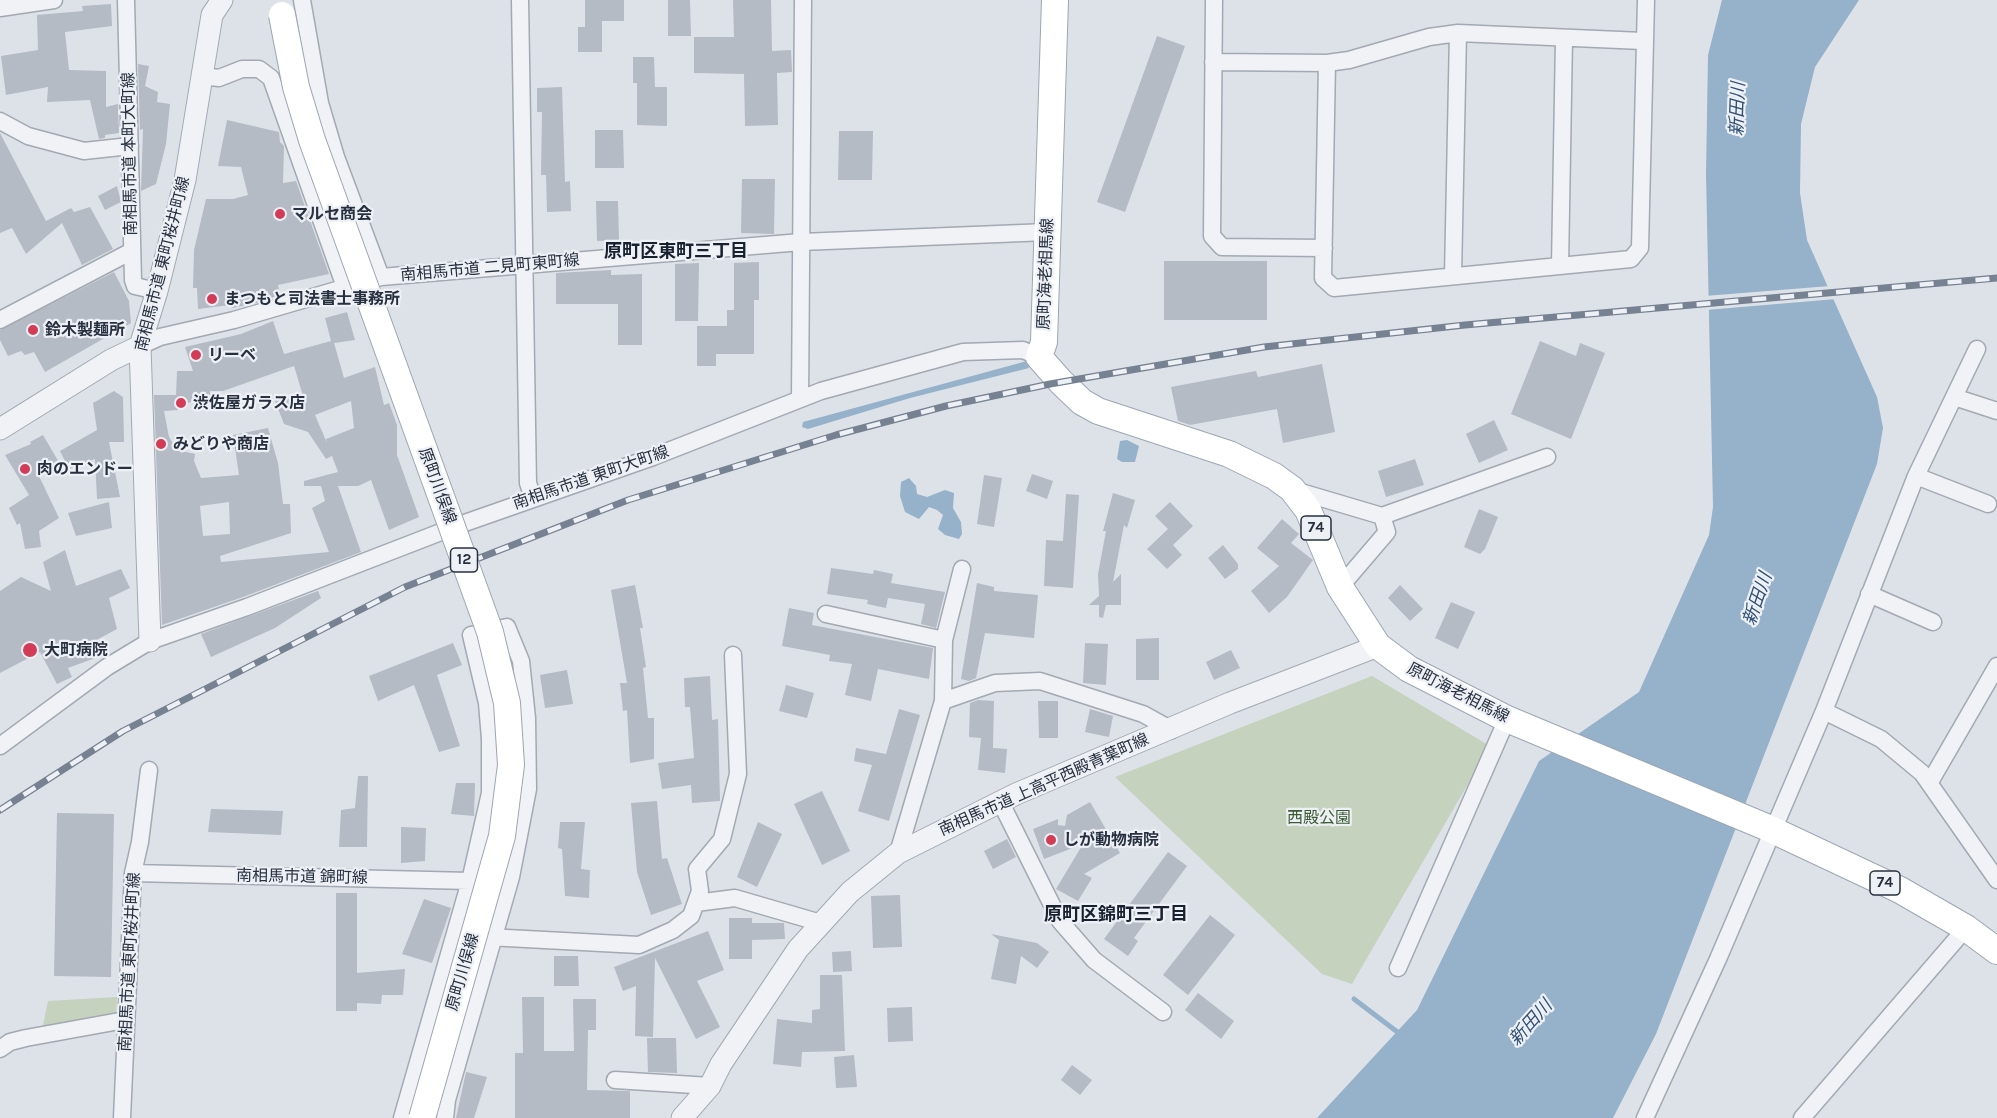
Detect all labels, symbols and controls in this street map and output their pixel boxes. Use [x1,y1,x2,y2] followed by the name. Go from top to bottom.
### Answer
[119,72,141,236] street label: 南相馬市道 本町大町線
[1726,82,1750,136] water label: 新田川
[132,174,194,354] street label: 南相馬市道 東町桜井町線
[292,204,372,224] place label: マルセ商会
[273,207,287,221] marker: マルセ商会
[1034,218,1058,330] street label: 原町海老相馬線
[604,241,748,263] district label: 原町区東町三丁目
[400,251,580,285] street label: 南相馬市道 二見町東町線
[224,289,400,309] place label: まつもと司法書士事務所
[205,292,219,306] marker: まつもと司法書士事務所
[45,320,125,340] place label: 鈴木製麺所
[26,323,40,337] marker: 鈴木製麺所
[208,345,256,365] place label: リーベ
[189,348,203,362] marker: リーベ
[193,393,305,413] place label: 渋佐屋ガラス店
[174,396,188,410] marker: 渋佐屋ガラス店
[173,434,269,454] place label: みどりや商店
[154,437,168,451] marker: みどりや商店
[510,442,672,514] street label: 南相馬市道 東町大町線
[414,445,460,527] street label: 原町川俣線
[37,459,133,479] place label: 肉のエンドー
[18,462,32,476] marker: 肉のエンドー
[1301,516,1331,540] road number: 74
[450,548,478,572] road number: 12
[1739,570,1777,628] water label: 新田川
[44,640,108,660] place label: 大町病院
[21,641,39,659] marker: 大町病院
[1404,659,1512,727] street label: 原町海老相馬線
[936,730,1152,840] street label: 南相馬市道 上高平西殿青葉町線
[1287,808,1351,828] park label: 西殿公園
[1063,830,1159,850] place label: しが動物病院
[1044,833,1058,847] marker: しが動物病院
[236,866,368,888] street label: 南相馬市道 錦町線
[1870,871,1900,895] road number: 74
[116,872,144,1052] street label: 南相馬市道 東町桜井町線
[1044,904,1188,926] district label: 原町区錦町三丁目
[443,931,483,1013] street label: 原町川俣線
[1505,996,1557,1050] water label: 新田川

